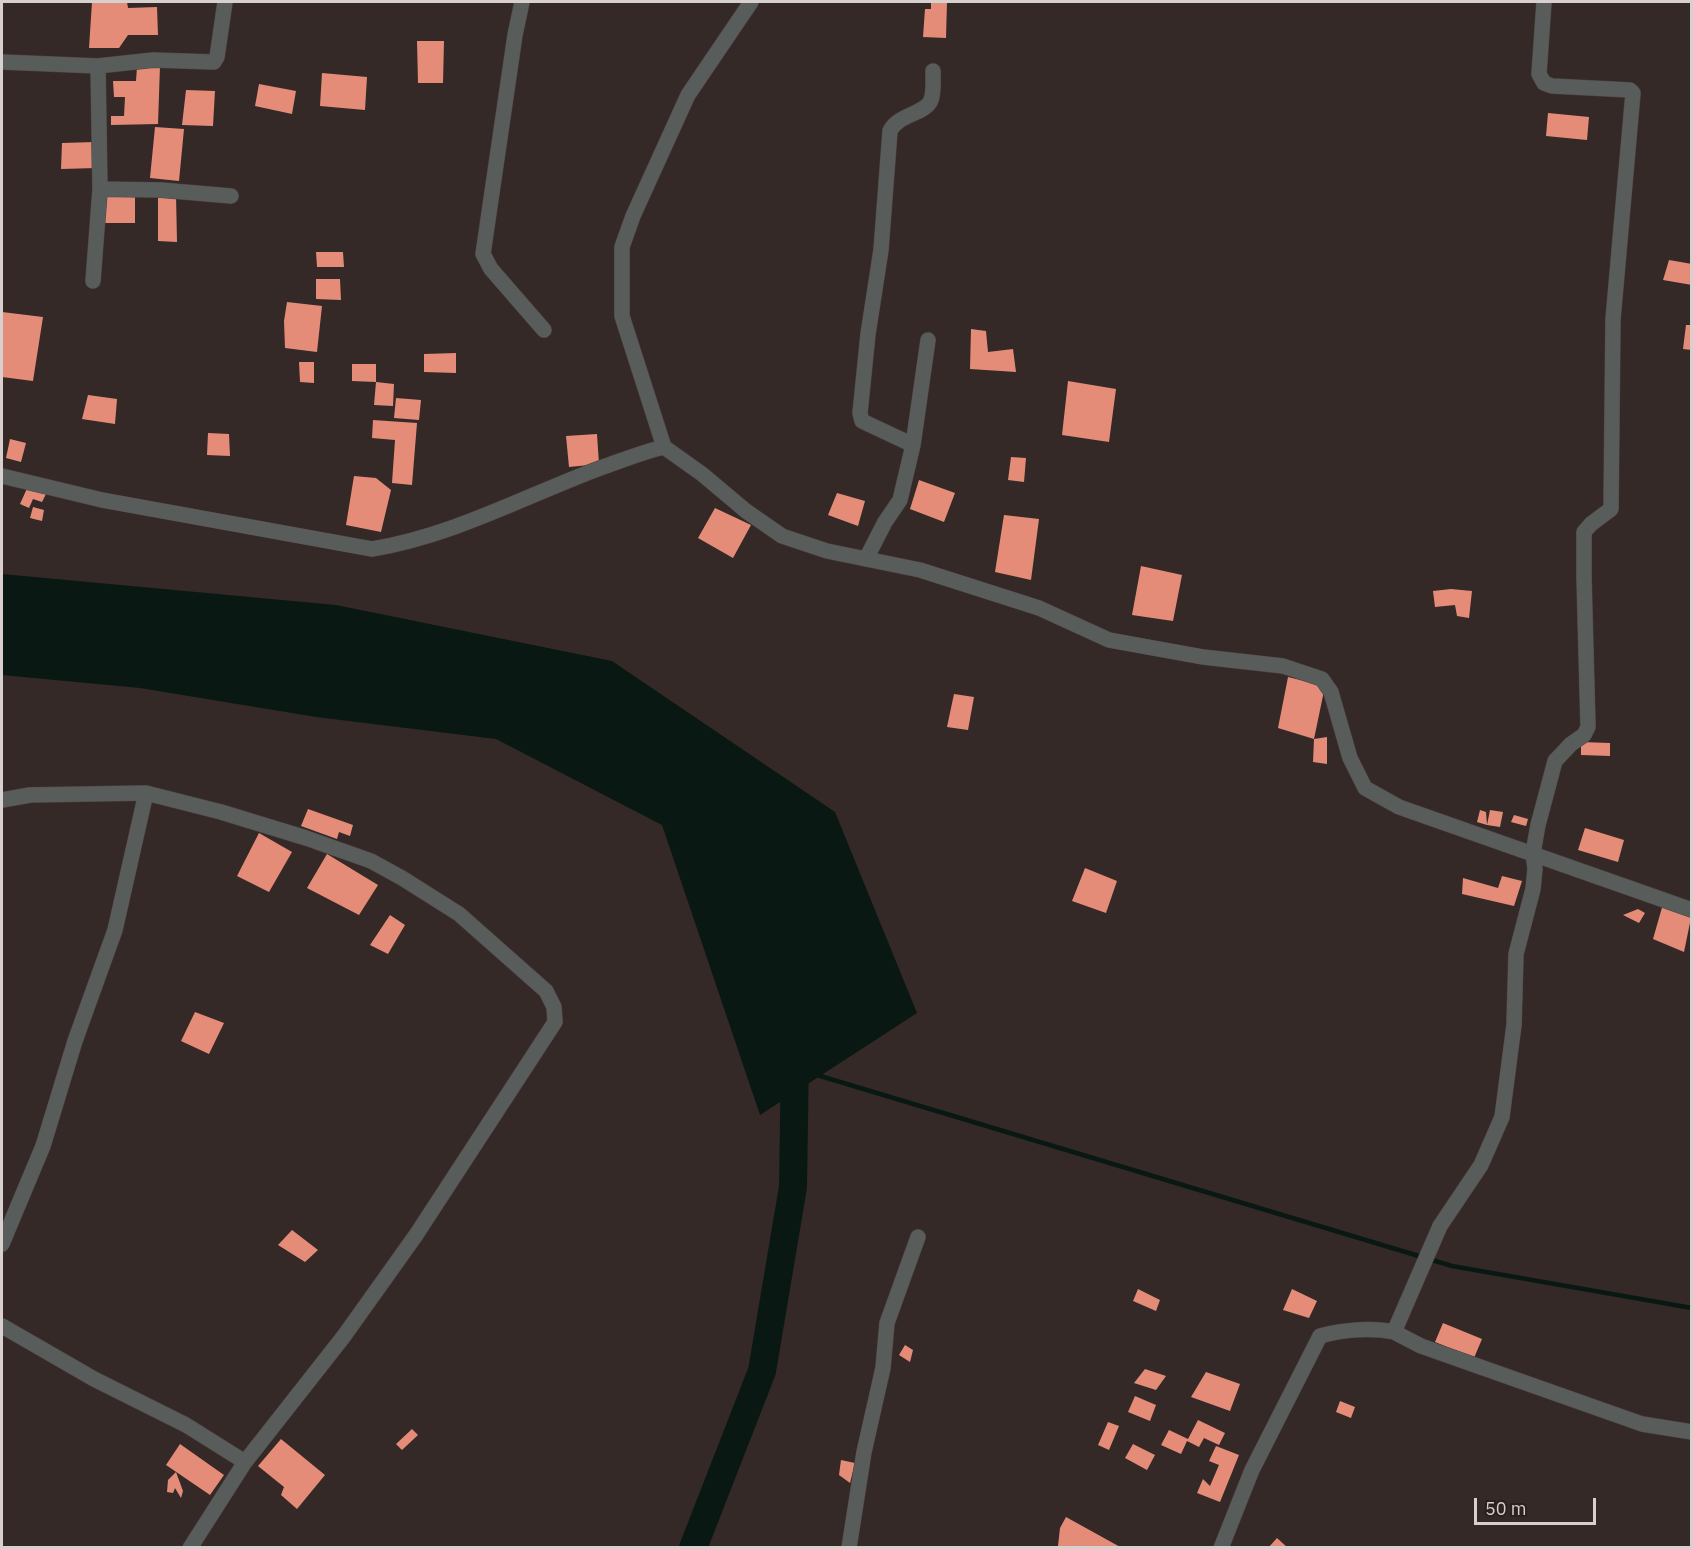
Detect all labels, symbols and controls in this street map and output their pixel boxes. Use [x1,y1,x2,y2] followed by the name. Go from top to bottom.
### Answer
[1477,1486,1598,1524] scale bar
[1485,1497,1527,1520] text: 50 m

